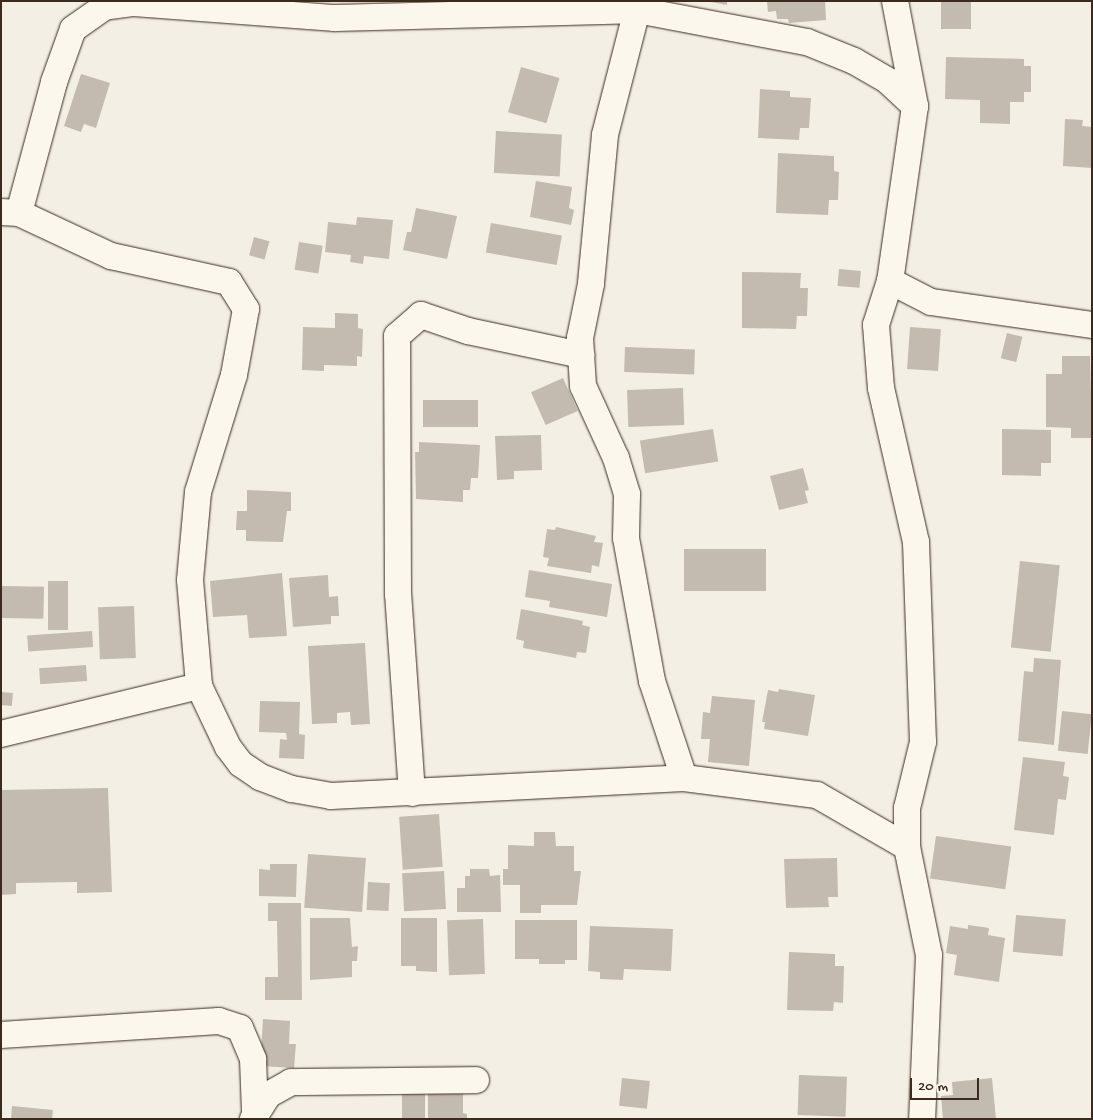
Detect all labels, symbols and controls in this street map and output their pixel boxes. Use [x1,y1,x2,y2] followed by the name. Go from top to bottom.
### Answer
[913,1068,982,1100] scale bar
[918,1078,948,1096] text: 20 m

